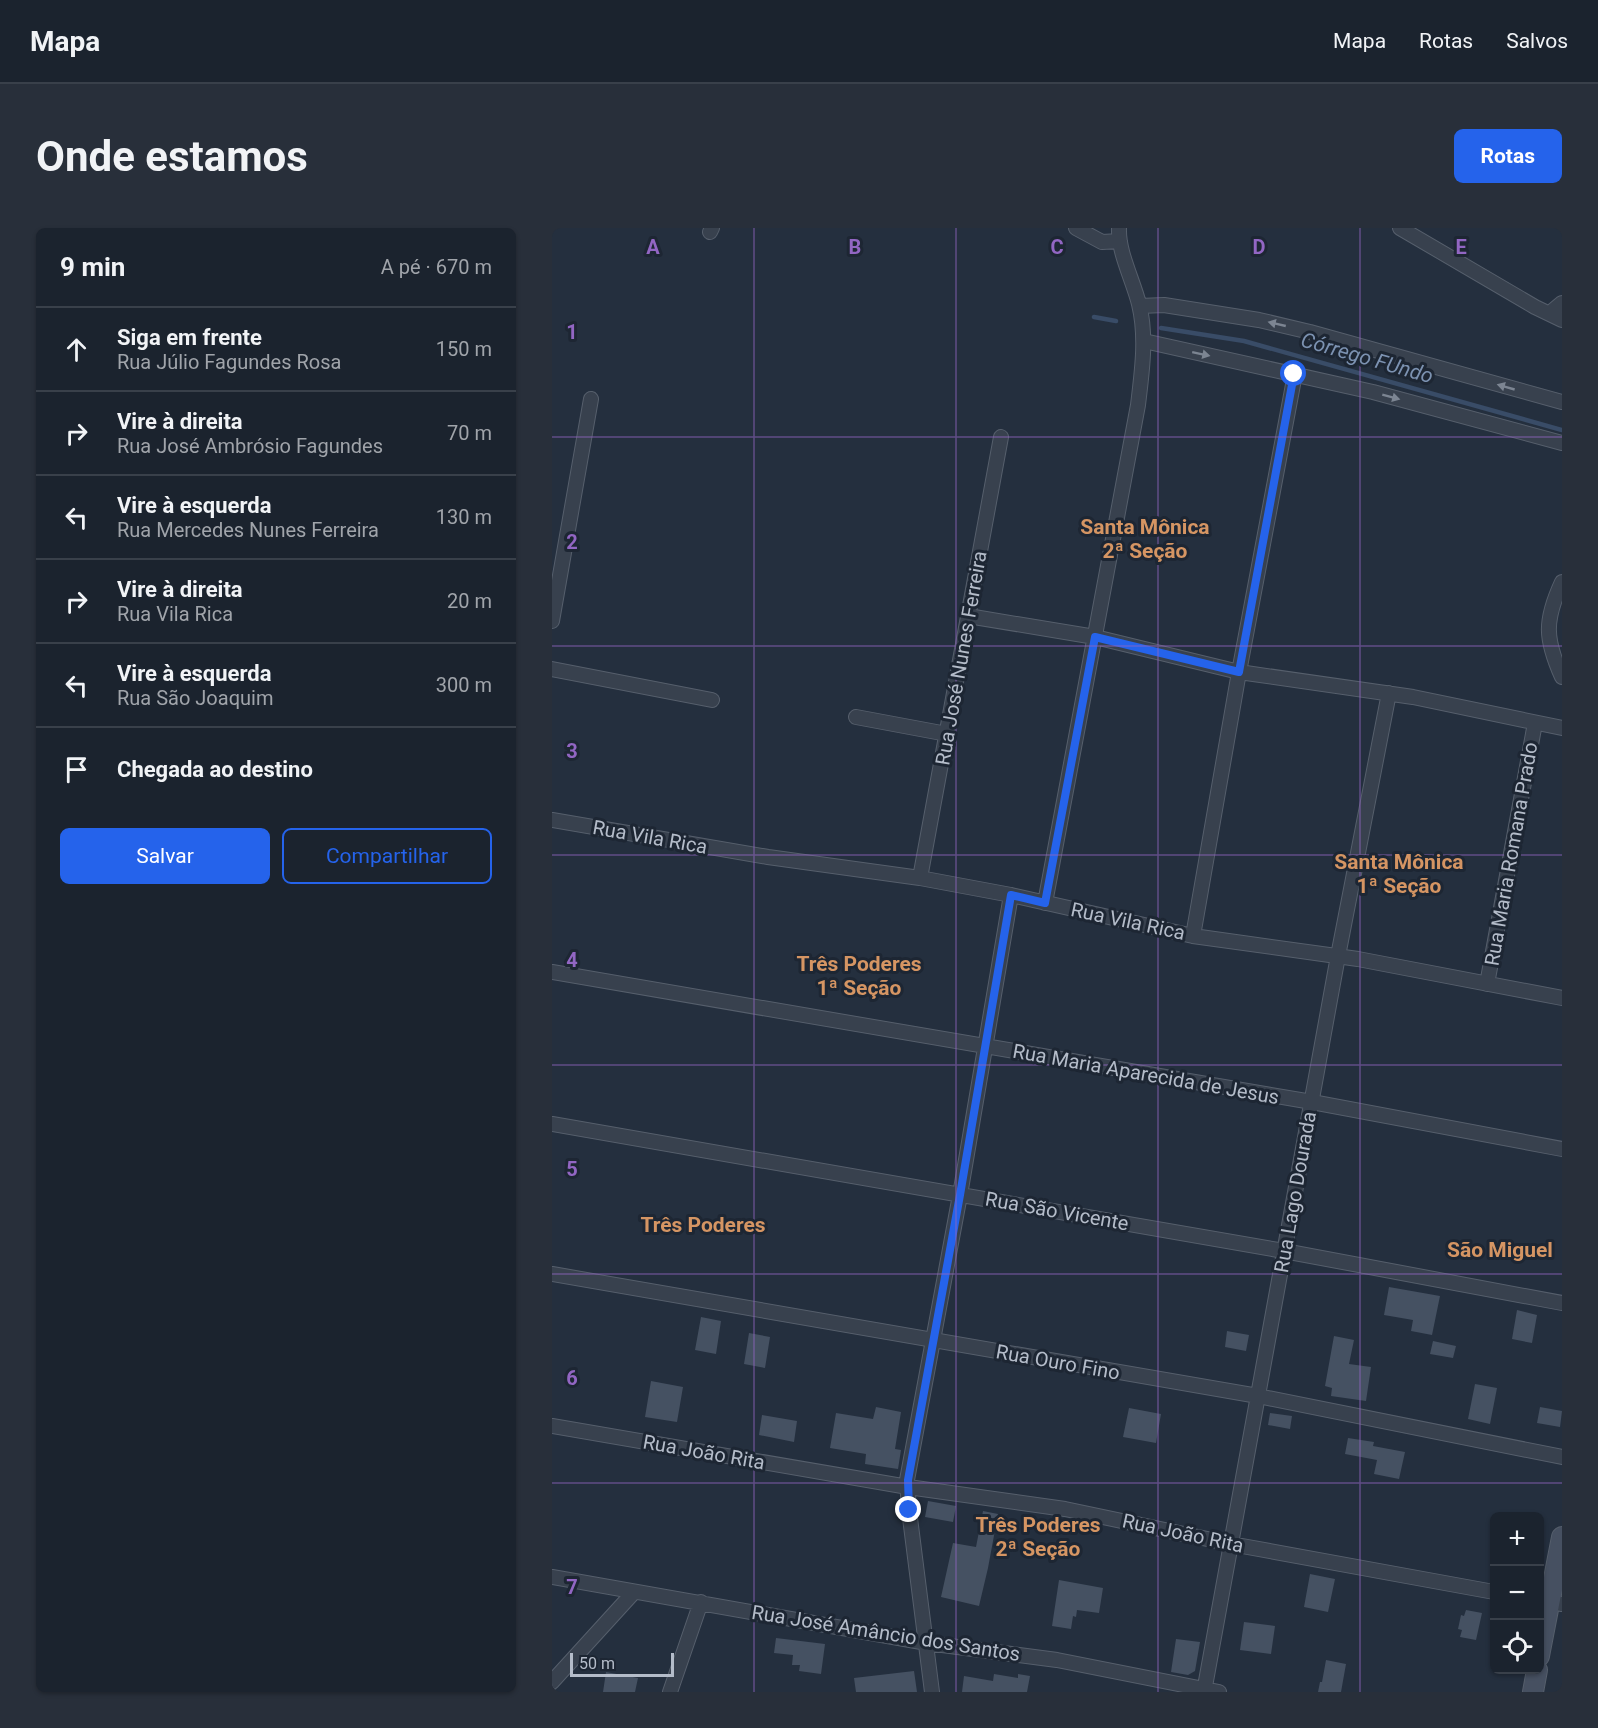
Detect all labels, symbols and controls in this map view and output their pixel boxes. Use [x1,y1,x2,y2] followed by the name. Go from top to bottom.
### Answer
[30,25,100,58] text: Mapa
[1333,29,1386,53] text: Mapa
[1419,29,1473,53] text: Rotas
[1506,29,1568,53] text: Salvos
[1454,129,1562,183] button: Rotas
[36,132,308,181] text: Onde estamos
[646,235,660,259] text: A
[849,235,861,259] text: B
[1050,235,1064,259] text: C
[1253,235,1266,259] text: D
[1455,235,1467,259] text: E
[60,252,125,282] text: 9 min
[381,255,492,279] text: A pé · 670 m
[1268,319,1286,329] one-way arrow
[566,320,578,344] text: 1
[117,325,262,350] text: Siga em frente
[1298,328,1436,388] water label: Córrego FUndo
[60,333,93,366] icon: ahead
[436,337,492,361] text: 150 m
[1192,349,1210,359] one-way arrow
[117,350,341,374] text: Rua Júlio Fagundes Rosa
[1280,360,1306,386] route start
[1497,381,1515,391] one-way arrow
[1382,393,1400,403] one-way arrow
[117,409,243,434] text: Vire à direita
[60,417,93,450] icon: right
[447,421,492,445] text: 70 m
[117,434,383,458] text: Rua José Ambrósio Fagundes
[117,493,271,518] text: Vire à esquerda
[60,501,93,534] icon: left
[436,505,492,529] text: 130 m
[1080,515,1210,563] district label: Santa Mônica 2ª Seção
[117,518,379,542] text: Rua Mercedes Nunes Ferreira
[566,530,578,554] text: 2
[930,549,992,767] street label: Rua José Nunes Ferreira
[117,577,243,602] text: Vire à direita
[60,585,93,618] icon: right
[447,589,492,613] text: 20 m
[117,602,233,626] text: Rua Vila Rica
[117,661,271,686] text: Vire à esquerda
[60,669,93,702] icon: left
[436,673,492,697] text: 300 m
[117,686,273,710] text: Rua São Joaquim
[566,739,578,763] text: 3
[1480,740,1542,968] street label: Rua Maria Romana Prado
[60,753,93,786] icon: arrive
[117,757,313,782] text: Chegada ao destino
[591,815,709,859] street label: Rua Vila Rica
[60,828,270,884] button: Salvar
[282,828,492,884] button: Compartilhar
[1334,850,1464,898] district label: Santa Mônica 1ª Seção
[1069,897,1187,945] street label: Rua Vila Rica
[566,948,578,972] text: 4
[796,952,922,1000] district label: Três Poderes 1ª Seção
[1011,1039,1281,1109] street label: Rua Maria Aparecida de Jesus
[1269,1109,1321,1275] street label: Rua Lago Dourada
[566,1157,578,1181] text: 5
[983,1187,1131,1235] street label: Rua São Vicente
[640,1213,766,1237] district label: Três Poderes
[1447,1238,1553,1262] district label: São Miguel
[994,1339,1122,1385] street label: Rua Ouro Fino
[566,1366,578,1390] text: 6
[641,1429,767,1475] street label: Rua João Rita
[895,1496,921,1522] route end
[1120,1508,1246,1558] street label: Rua João Rita
[1490,1512,1544,1674] map controls
[1490,1512,1544,1566] button: +
[975,1513,1101,1561] district label: Três Poderes 2ª Seção
[1490,1566,1544,1620] button: −
[566,1575,578,1599] text: 7
[750,1600,1022,1666] street label: Rua José Amâncio dos Santos
[1490,1620,1544,1674] button: locate
[570,1650,674,1678] scale bar
[579,1654,615,1673] text: 50 m

